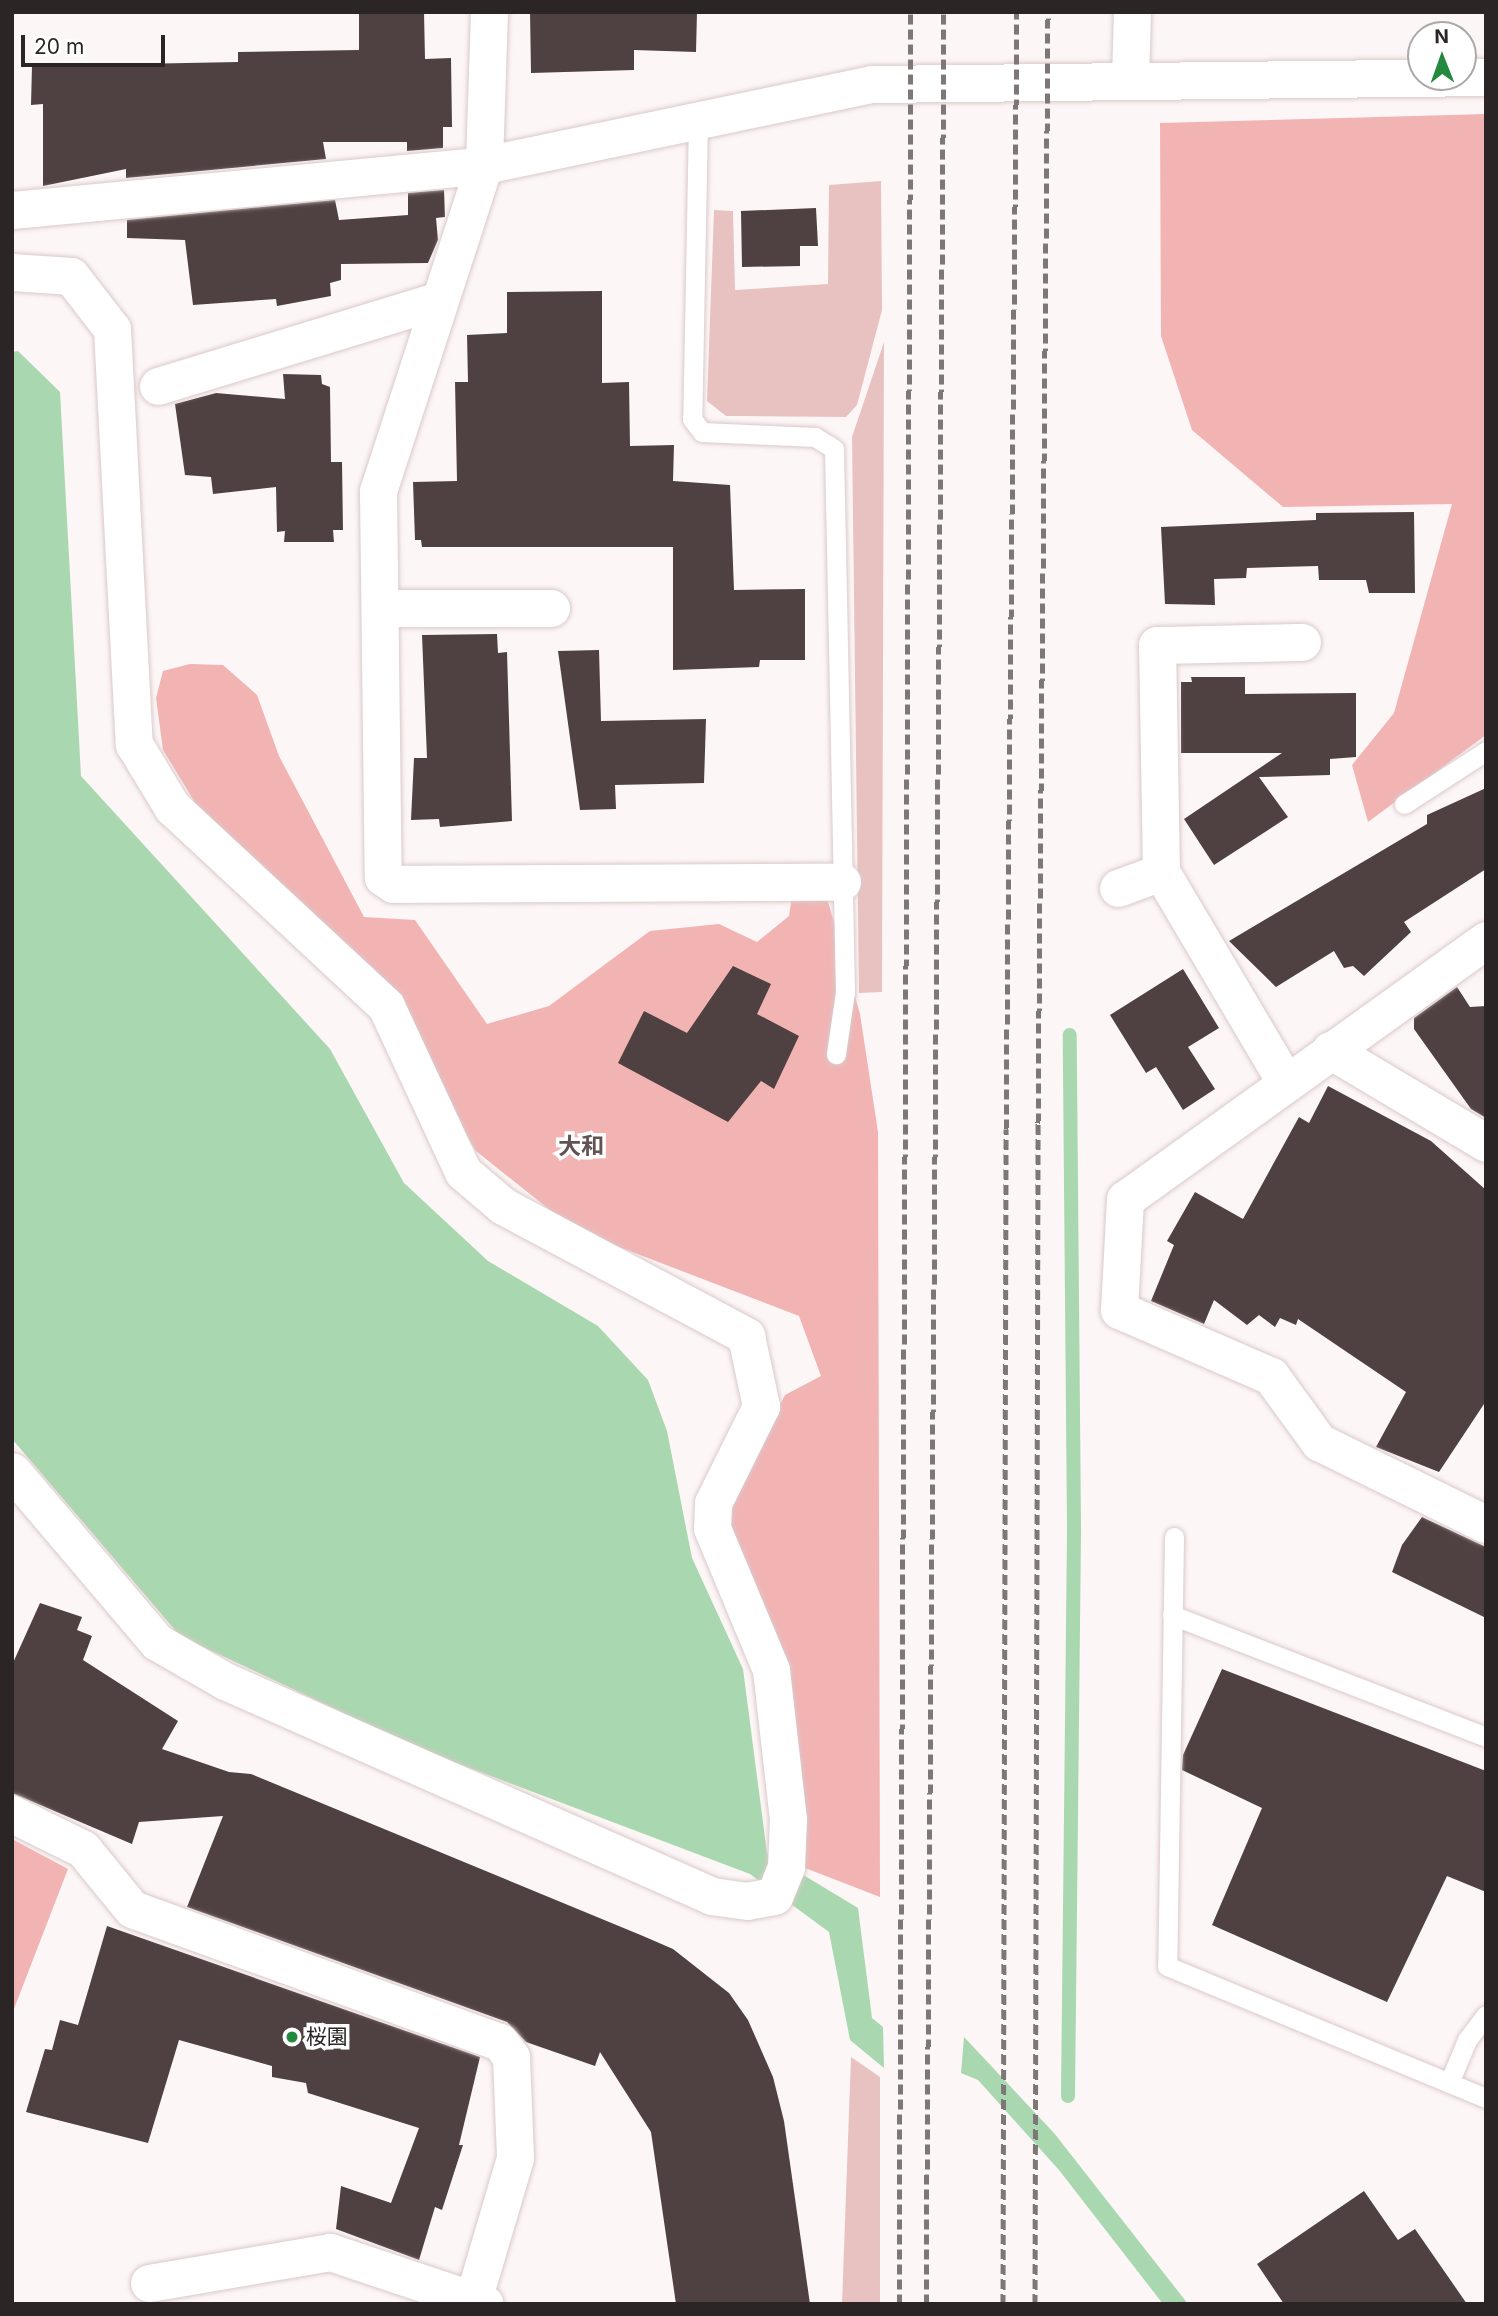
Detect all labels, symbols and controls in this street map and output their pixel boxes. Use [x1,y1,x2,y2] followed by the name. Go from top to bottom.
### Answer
[24,21,168,65] scale bar
[1407,21,1477,91] north arrow
[1434,25,1449,48] text: N
[34,34,84,59] text: 20 m
[558,1132,604,1160] district label: 大和
[306,2024,348,2050] place label: 桜園
[284,2029,300,2045] marker: 桜園

